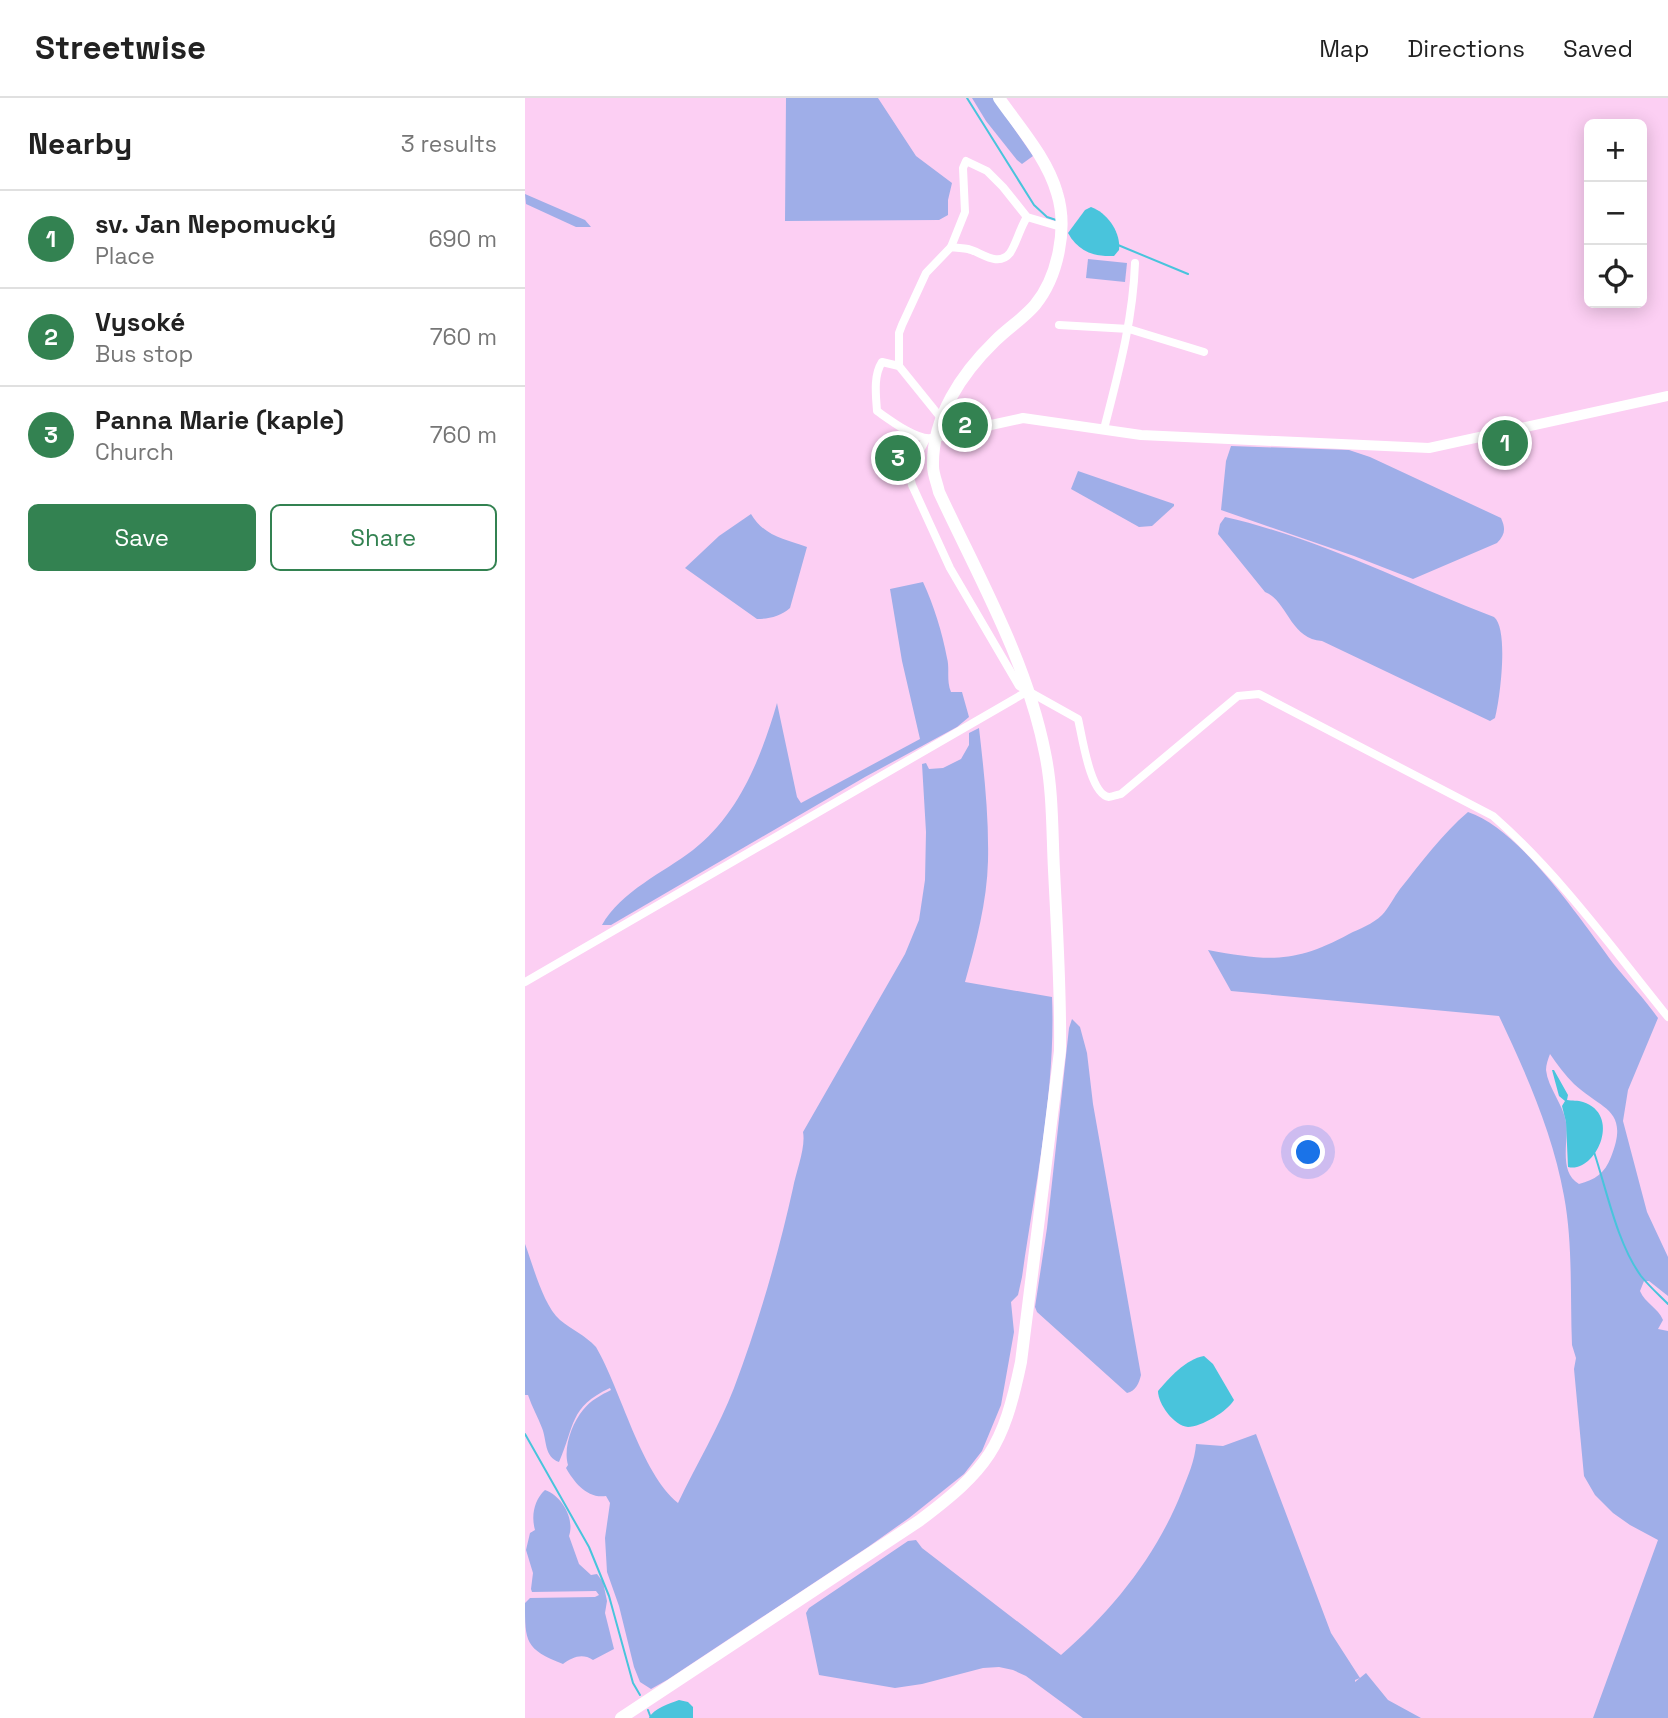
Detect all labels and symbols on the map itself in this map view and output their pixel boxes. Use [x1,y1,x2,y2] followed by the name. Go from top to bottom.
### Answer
[942,399,988,451] pin: 2
[1482,417,1528,469] pin: 1
[875,432,921,484] pin: 3
[1291,1135,1325,1169] your location

